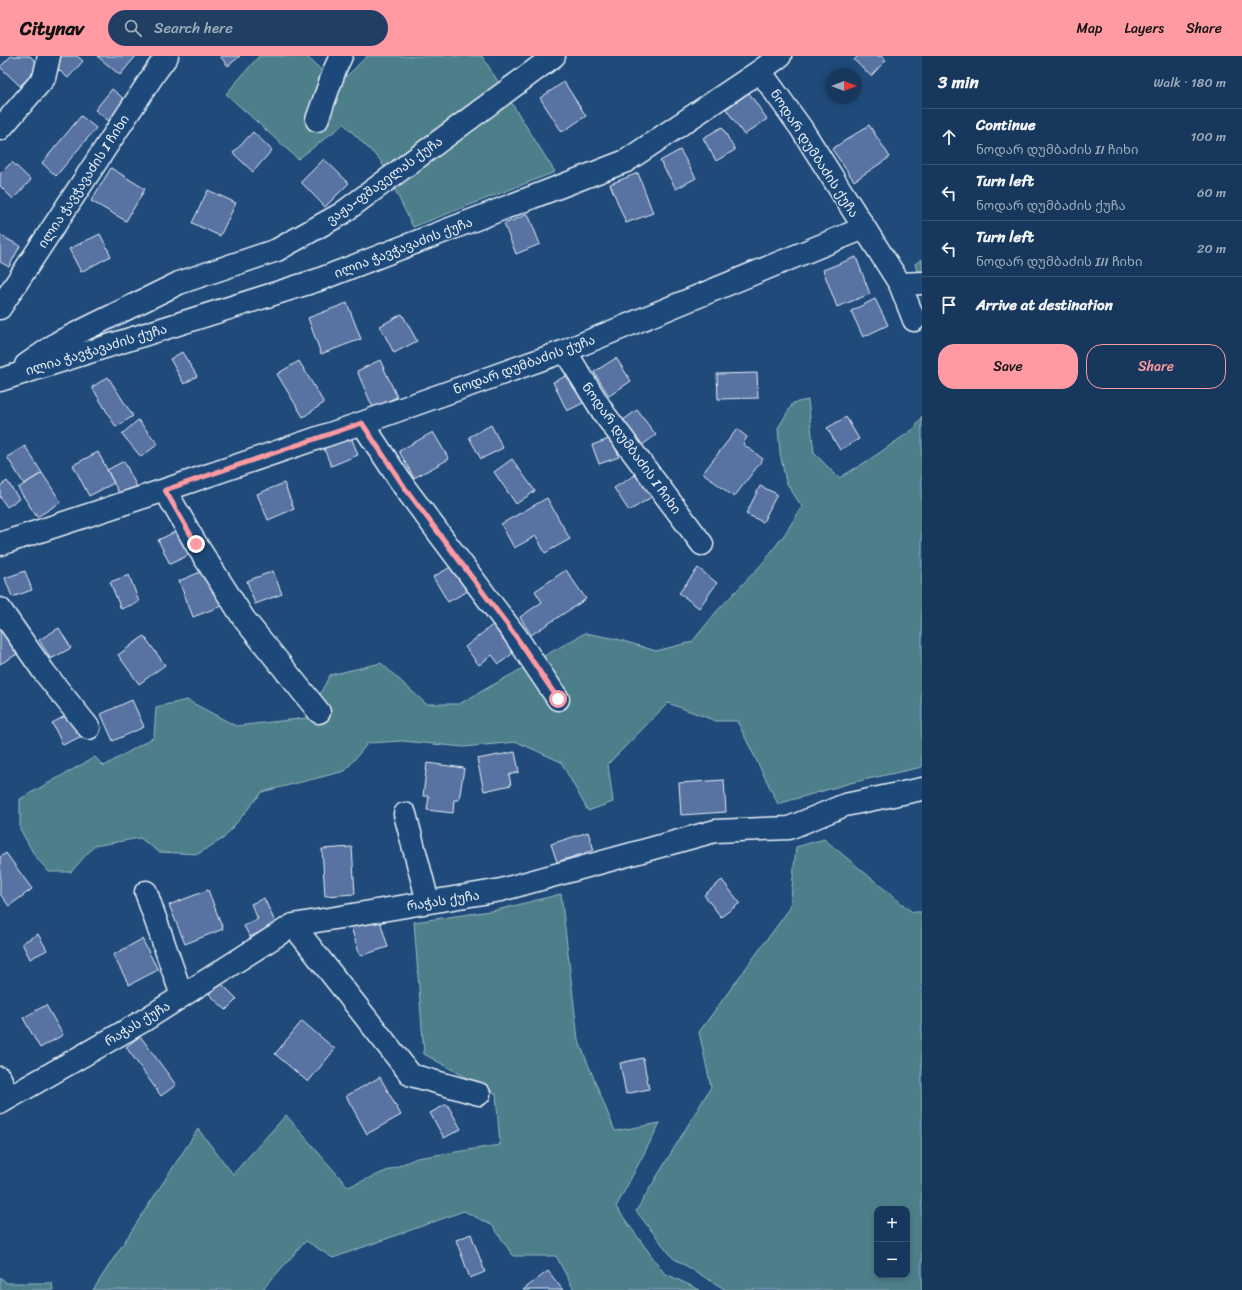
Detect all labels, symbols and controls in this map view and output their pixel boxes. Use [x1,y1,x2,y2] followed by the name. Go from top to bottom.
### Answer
[108,10,388,46] search box
[20,12,84,45] text: Citynav
[154,15,233,41] text: Search here
[1077,16,1102,41] text: Map
[1124,16,1164,41] text: Layers
[1186,16,1222,41] text: Share
[122,17,144,39] icon: search
[938,67,979,97] text: 3 min
[826,68,862,104] north arrow
[1154,71,1226,94] text: Walk · 180 m
[764,84,865,222] street label: ნოდარ დუმბაძის ქუჩა
[31,110,135,253] street label: ილია ჭავჭავაძის I ჩიხი
[976,112,1036,138] text: Continue
[1191,125,1226,148] text: 100 m
[938,126,960,148] icon: ahead
[321,130,448,231] street label: ვაჟა-ფშაველას ქუჩა
[976,138,1138,161] text: ნოდარ დუმბაძის II ჩიხი
[976,168,1034,194] text: Turn left
[1197,181,1226,204] text: 60 m
[938,182,960,204] icon: left
[976,194,1126,217] text: ნოდარ დუმბაძის ქუჩა
[330,210,476,285] street label: ილია ჭავჭავაძის ქუჩა
[976,224,1034,250] text: Turn left
[1197,237,1226,260] text: 20 m
[938,238,960,260] icon: left
[976,250,1142,273] text: ნოდარ დუმბაძის III ჩიხი
[976,292,1113,318] text: Arrive at destination
[938,294,960,316] icon: arrive
[22,317,170,382] street label: ილია ჭავჭავაძის ქუჩა
[450,328,598,401] street label: ნოდარ დუმბაძის ქუჩა
[938,344,1078,389] button: Save
[1086,344,1226,389] button: Share
[576,377,687,519] street label: ნოდარ დუმბაძის I ჩიხი
[187,535,205,553] route end
[549,690,567,708] route start
[405,883,481,918] street label: რაჭას ქუჩა
[100,995,175,1052] street label: რაჭას ქუჩა
[874,1206,910,1278] map controls
[874,1206,910,1242] button: +
[874,1242,910,1278] button: −

